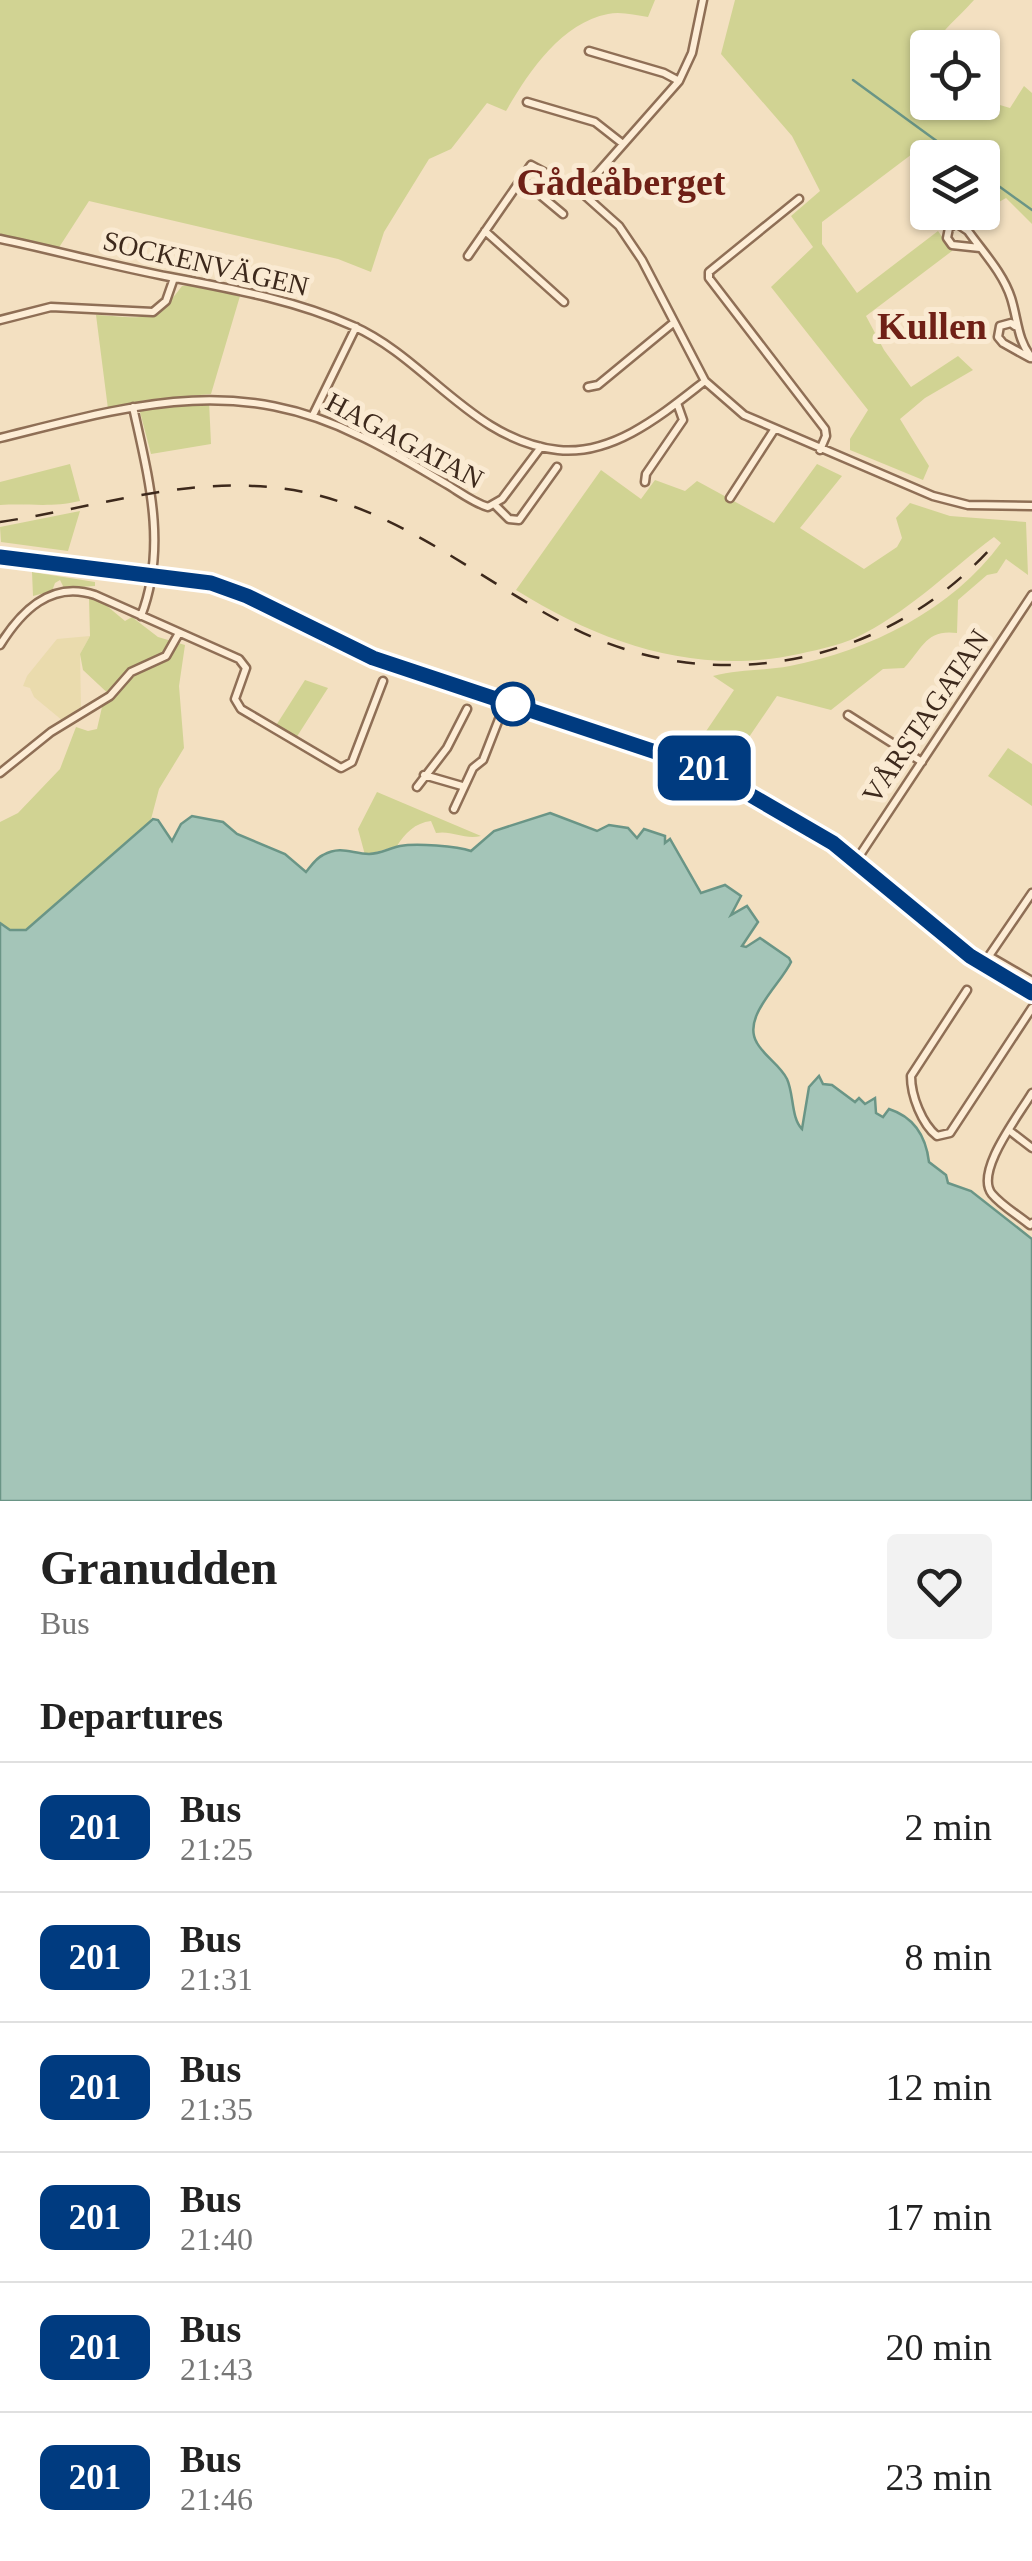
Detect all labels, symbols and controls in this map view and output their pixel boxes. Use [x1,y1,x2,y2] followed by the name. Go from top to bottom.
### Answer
[910,30,1000,230] map controls
[910,30,1000,120] button: locate
[910,140,1000,230] button: layers
[517,161,726,203] district label: Gådeåberget
[100,225,312,302] street label: SOCKENVÄGEN
[877,305,987,347] district label: Kullen
[321,386,489,495] street label: HAGAGATAN
[856,624,995,809] street label: VÅRSTAGATAN
[492,683,534,725] unlabelled marker
[646,736,762,800] line badge: 201
[678,749,730,788] text: 201
[887,1534,992,1639] button: heart
[40,1541,277,1594] text: Granudden
[40,1605,90,1641] text: Bus
[40,1695,223,1737] text: Departures
[180,1788,241,1830] text: Bus
[904,1806,992,1848] text: 2 min
[69,1808,121,1847] text: 201
[180,1831,253,1867] text: 21:25
[180,1918,241,1960] text: Bus
[904,1936,992,1978] text: 8 min
[69,1938,121,1977] text: 201
[180,1961,253,1997] text: 21:31
[180,2048,241,2090] text: Bus
[885,2066,992,2108] text: 12 min
[69,2068,121,2107] text: 201
[180,2091,253,2127] text: 21:35
[180,2178,241,2220] text: Bus
[885,2196,992,2238] text: 17 min
[69,2198,121,2237] text: 201
[180,2221,253,2257] text: 21:40
[180,2308,241,2350] text: Bus
[885,2326,992,2368] text: 20 min
[69,2328,121,2367] text: 201
[180,2351,253,2387] text: 21:43
[180,2438,241,2480] text: Bus
[885,2456,992,2498] text: 23 min
[69,2458,121,2497] text: 201
[180,2481,253,2517] text: 21:46

